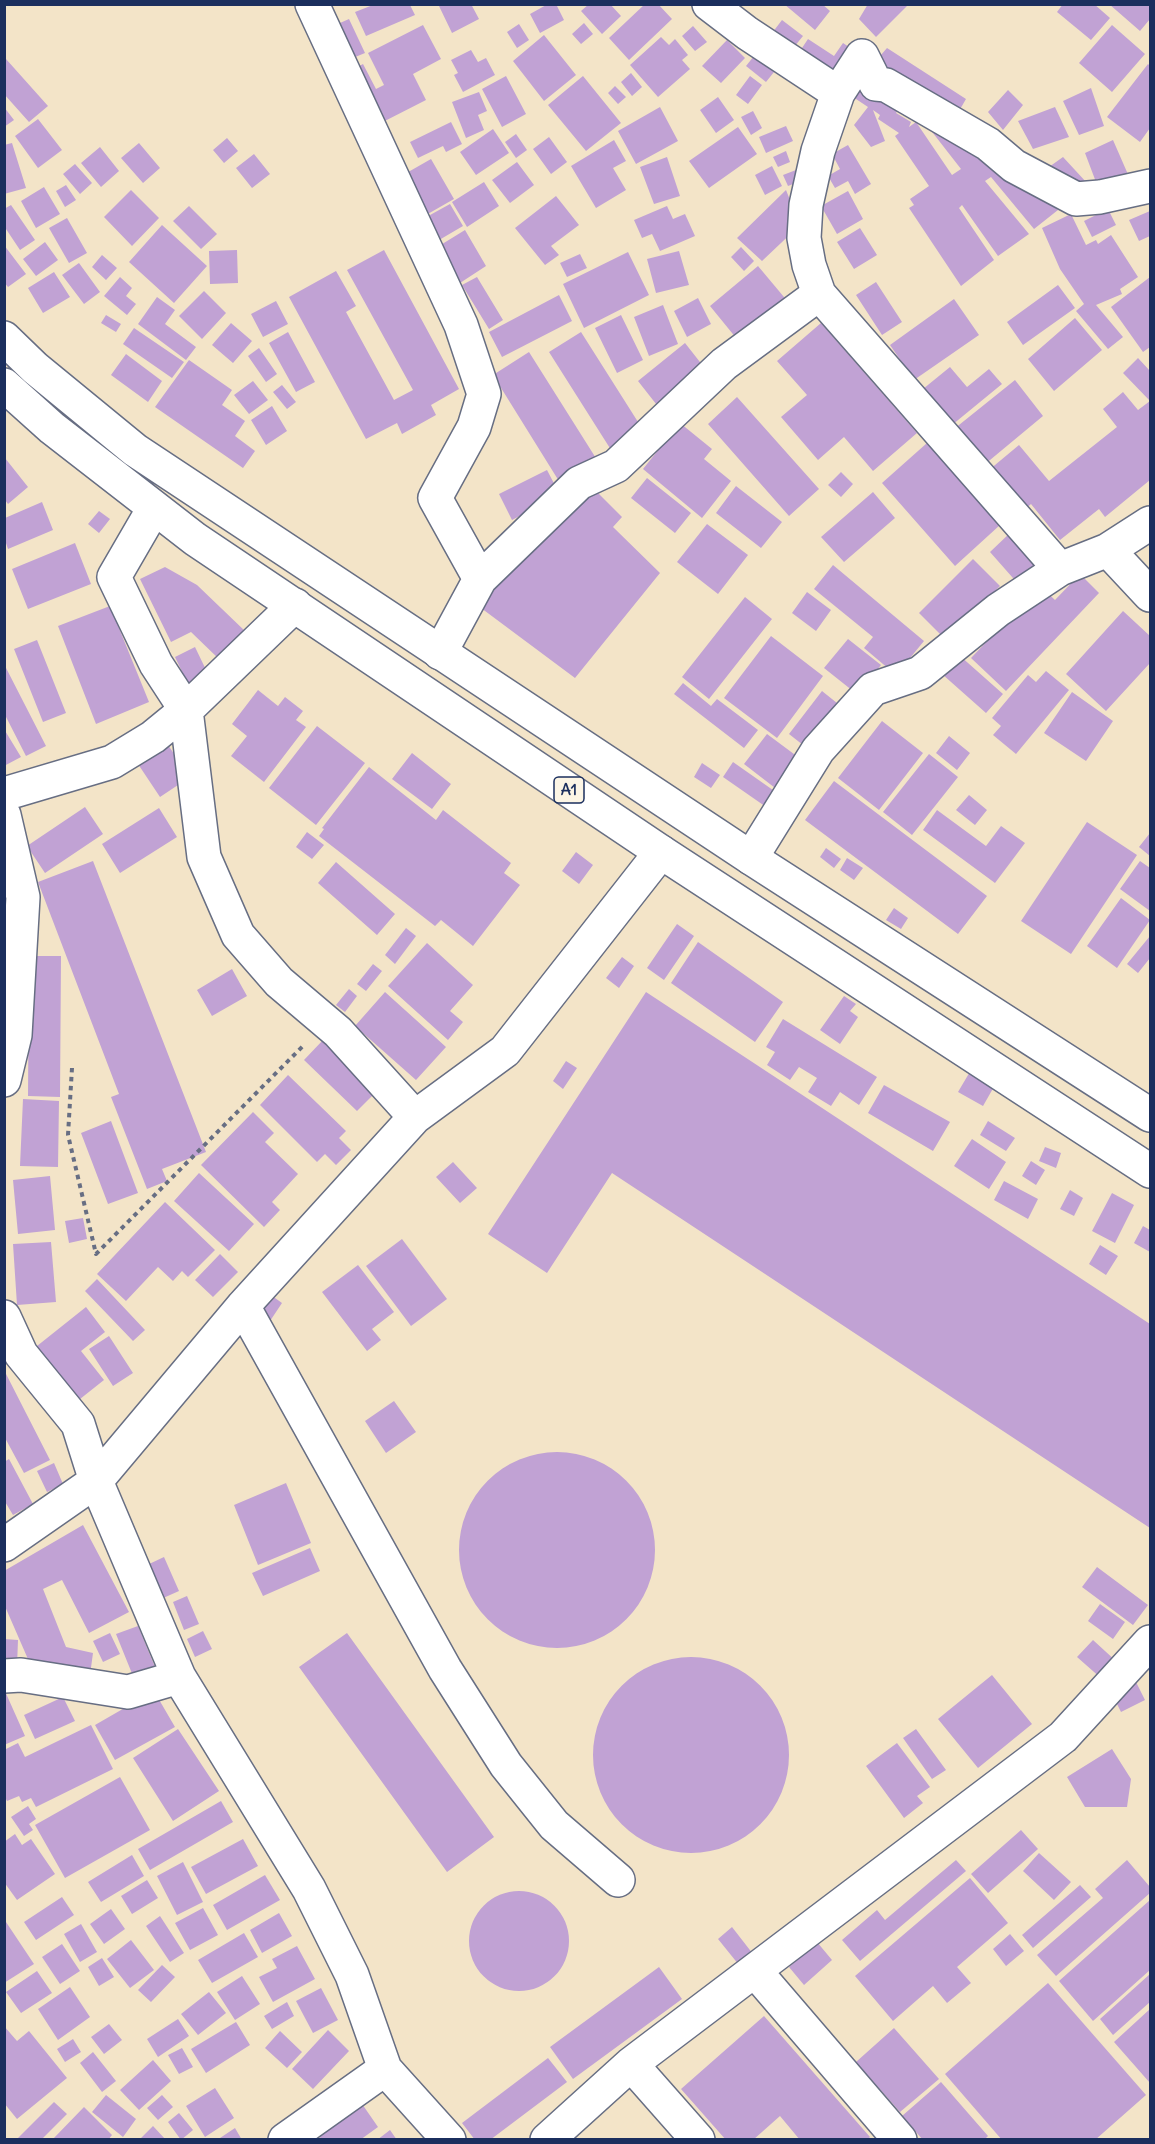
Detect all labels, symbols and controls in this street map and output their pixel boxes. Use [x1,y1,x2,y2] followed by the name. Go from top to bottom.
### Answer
[554,777,584,803] road number: A1

